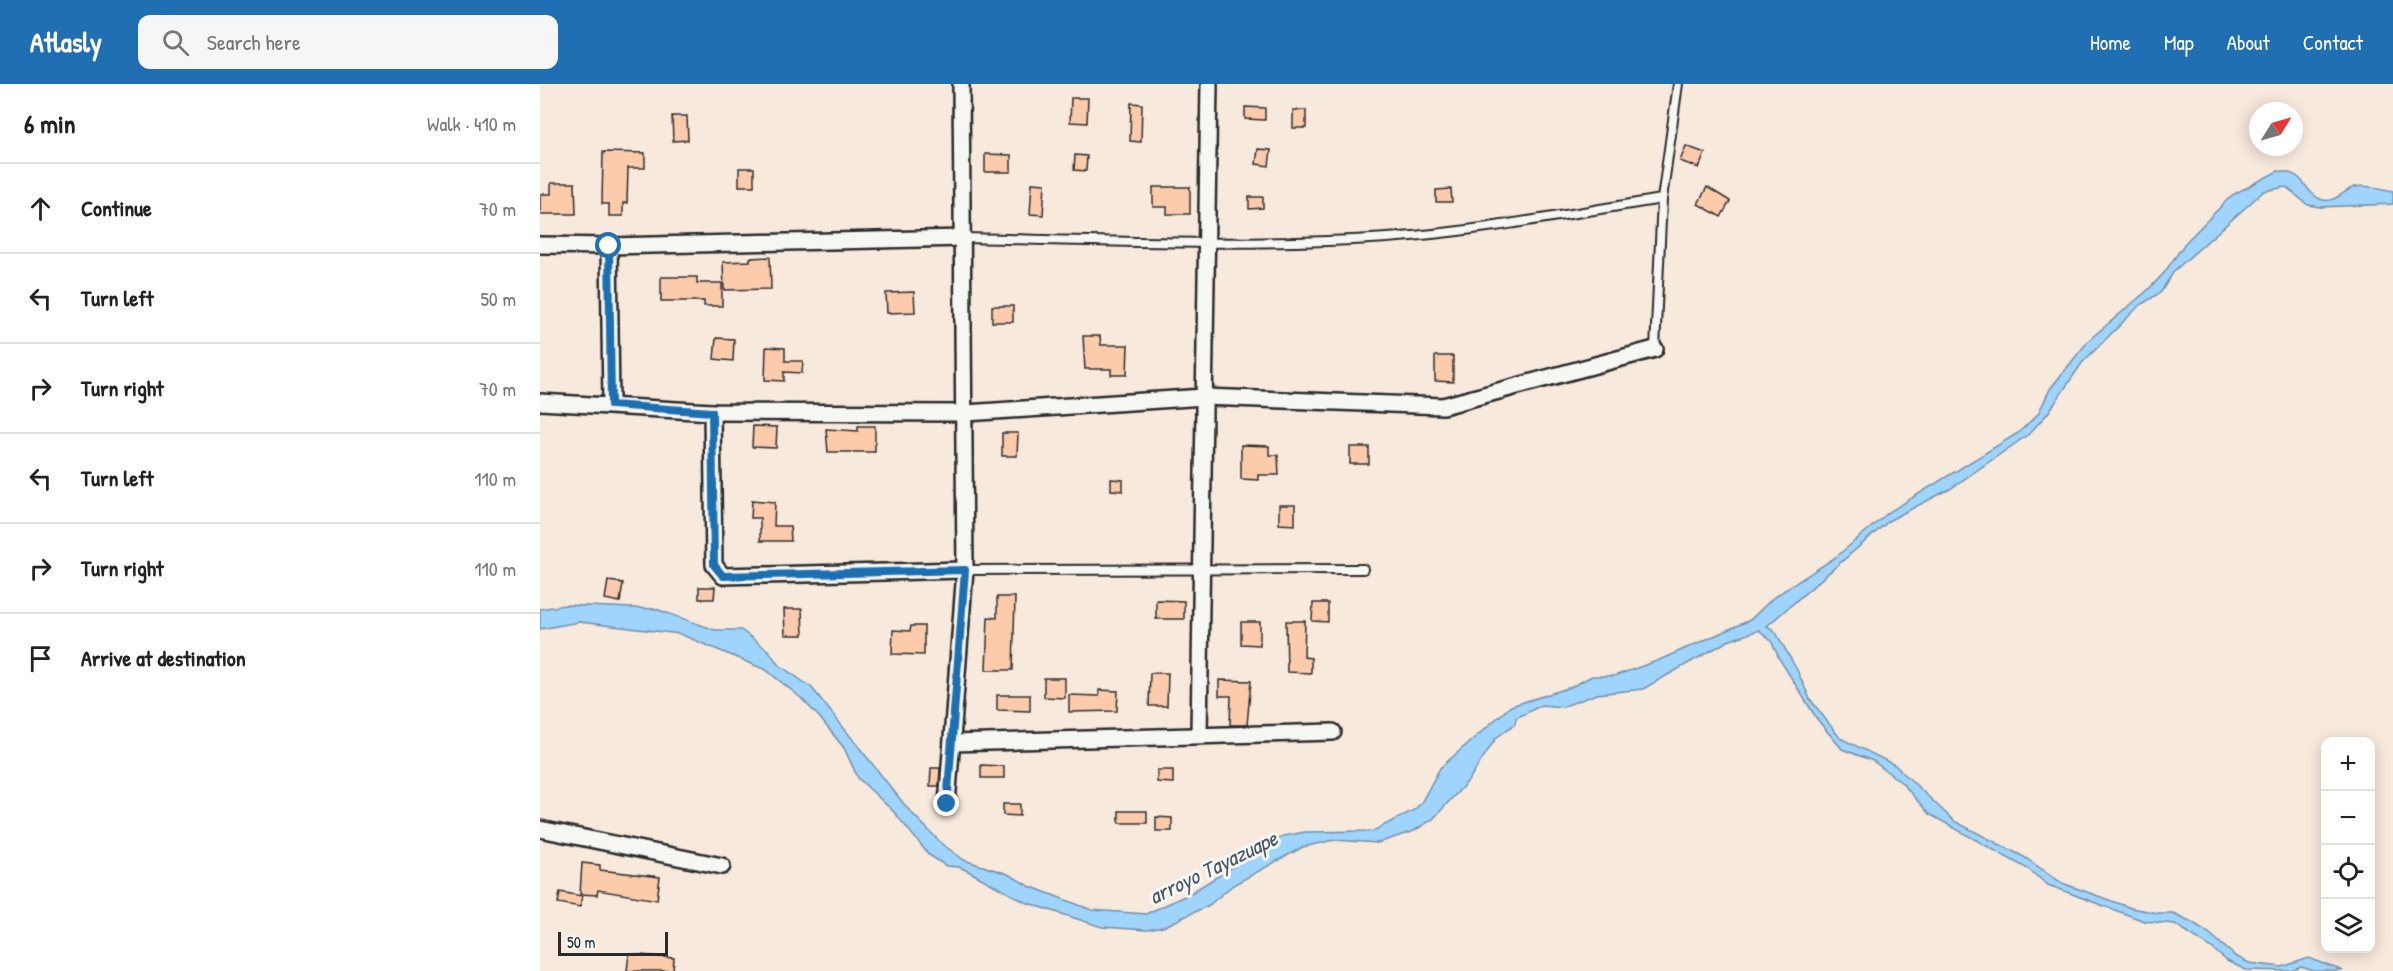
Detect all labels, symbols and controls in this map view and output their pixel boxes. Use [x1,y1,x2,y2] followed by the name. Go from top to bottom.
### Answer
[138,15,558,69] search box
[30,23,102,61] text: Atlasly
[159,26,192,59] icon: search
[207,27,301,57] text: Search here
[2090,28,2131,57] text: Home
[2164,28,2194,57] text: Map
[2227,28,2270,57] text: About
[2303,28,2363,57] text: Contact
[2249,102,2303,156] north arrow
[24,106,76,141] text: 6 min
[427,110,516,137] text: Walk · 410 m
[24,192,57,225] icon: ahead
[81,193,152,223] text: Continue
[479,195,516,222] text: 70 m
[595,232,621,258] route start
[24,282,57,315] icon: left
[81,283,154,313] text: Turn left
[480,285,516,312] text: 50 m
[24,372,57,405] icon: right
[81,373,164,403] text: Turn right
[479,375,516,402] text: 70 m
[24,462,57,495] icon: left
[81,463,154,493] text: Turn left
[474,465,516,492] text: 110 m
[24,552,57,585] icon: right
[81,553,164,583] text: Turn right
[474,555,516,582] text: 110 m
[24,642,57,675] icon: arrive
[81,643,246,673] text: Arrive at destination
[2321,737,2375,953] map controls
[2321,737,2375,791] button: +
[933,790,959,816] route end
[2321,791,2375,845] button: −
[1144,822,1283,911] water label: arroyo Tayazuape
[2321,845,2375,899] button: locate
[2321,899,2375,953] button: layers
[558,929,668,956] scale bar
[567,931,596,953] text: 50 m

